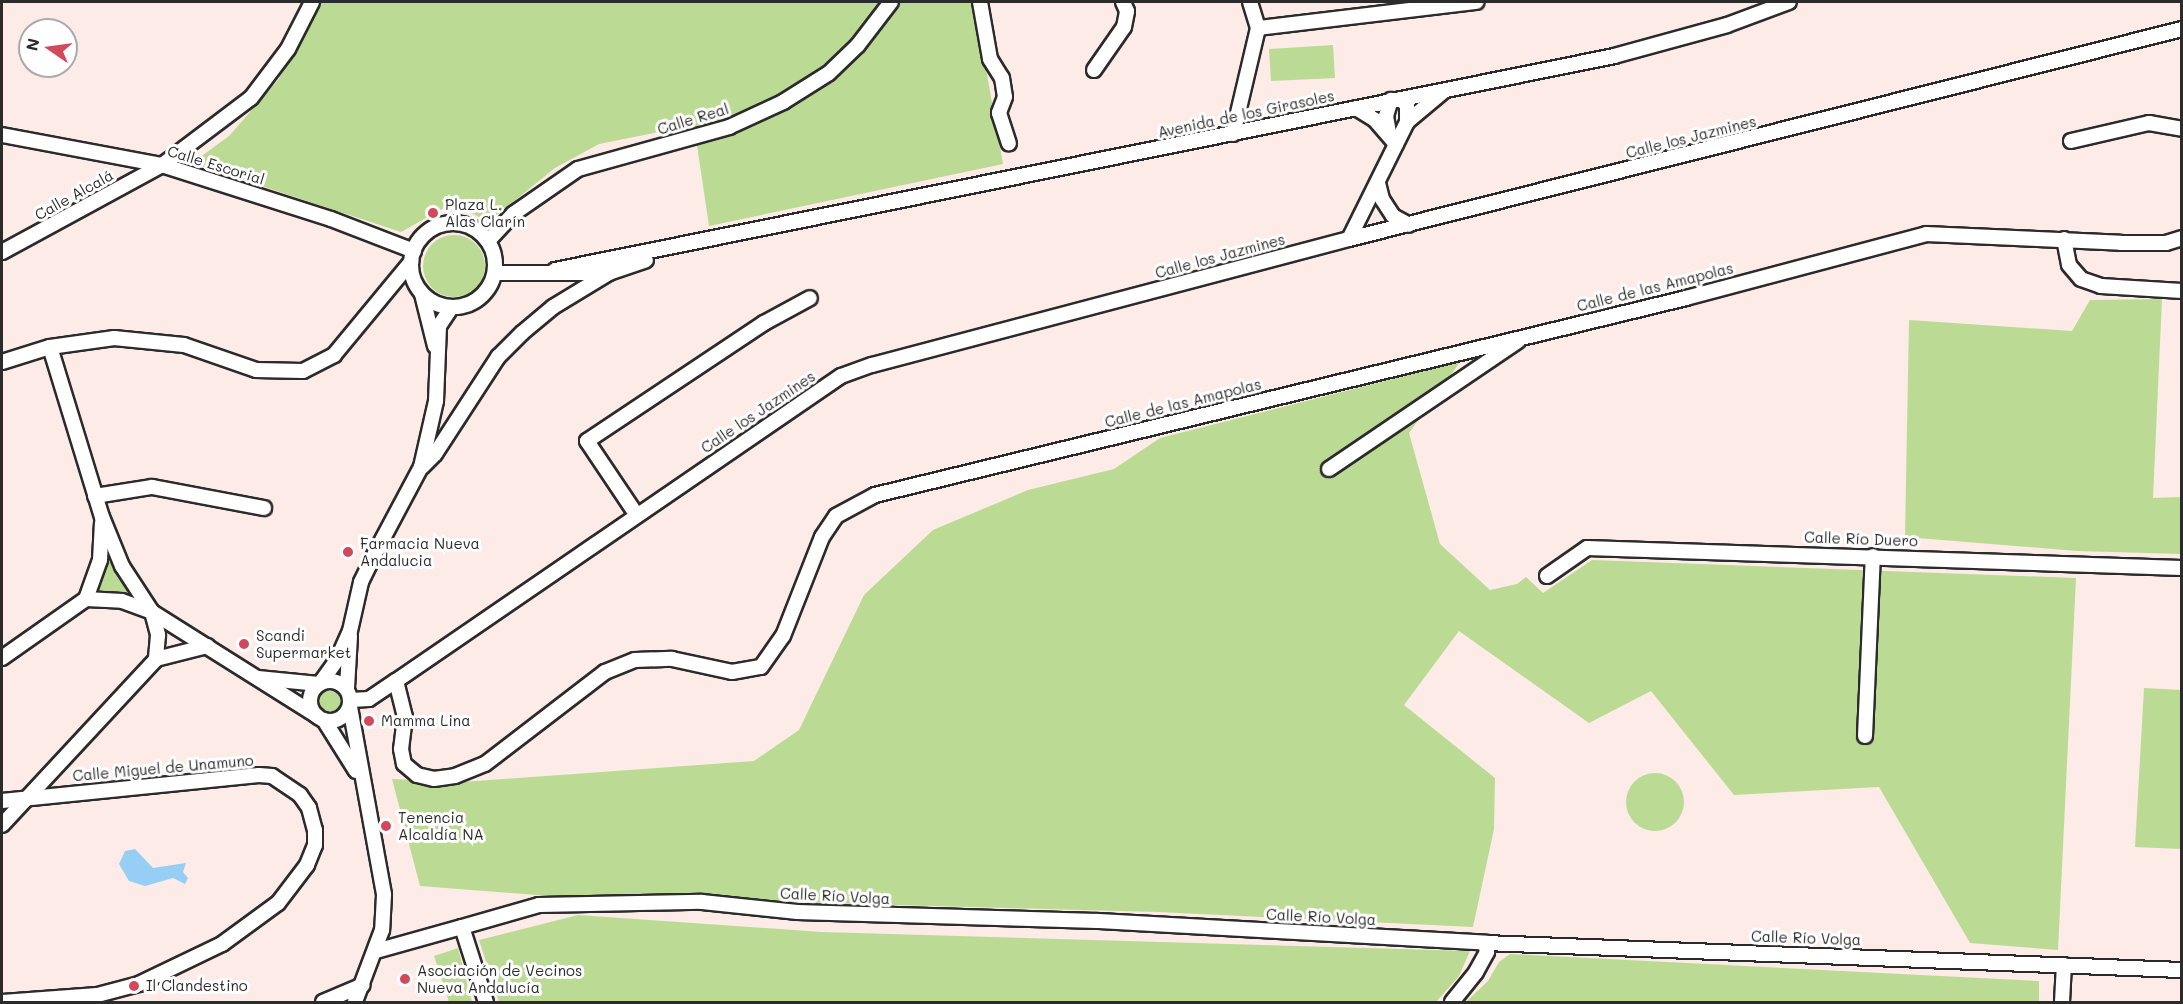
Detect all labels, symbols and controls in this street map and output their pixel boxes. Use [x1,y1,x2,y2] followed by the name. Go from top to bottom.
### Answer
[18,18,78,78] north arrow
[20,36,44,53] text: N
[1156,86,1336,142] street label: Avenida de los Girasoles
[655,100,731,138] street label: Calle Real
[1624,112,1758,162] street label: Calle los Jazmines
[165,142,267,188] street label: Calle Escorial
[32,166,116,224] street label: Calle Alcalá
[445,195,525,230] place label: Plaza L. Alas Clarín
[426,206,440,220] marker: Plaza L. Alas Clarín
[1153,230,1287,282] street label: Calle los Jazmines
[1575,259,1735,315] street label: Calle de las Amapolas
[698,367,818,457] street label: Calle los Jazmines
[1103,375,1263,431] street label: Calle de las Amapolas
[1804,528,1918,550] street label: Calle Río Duero
[360,534,480,569] place label: Farmacia Nueva Andalucia
[341,545,355,559] marker: Farmacia Nueva Andalucia
[256,626,351,661] place label: Scandi Supermarket
[237,637,251,651] marker: Scandi Supermarket
[381,712,470,730] place label: Mamma Lina
[362,714,376,728] marker: Mamma Lina
[72,751,254,785] street label: Calle Miguel de Unamuno
[398,808,484,843] place label: Tenencia Alcaldía NA
[379,819,393,833] marker: Tenencia Alcaldía NA
[780,884,890,908] street label: Calle Río Volga
[1266,905,1376,929] street label: Calle Río Volga
[1751,927,1861,949] street label: Calle Río Volga
[417,961,582,996] place label: Asociación de Vecinos Nueva Andalucía
[398,972,412,986] marker: Asociación de Vecinos Nueva Andalucía
[146,977,248,995] place label: Il Clandestino
[127,979,141,993] marker: Il Clandestino

